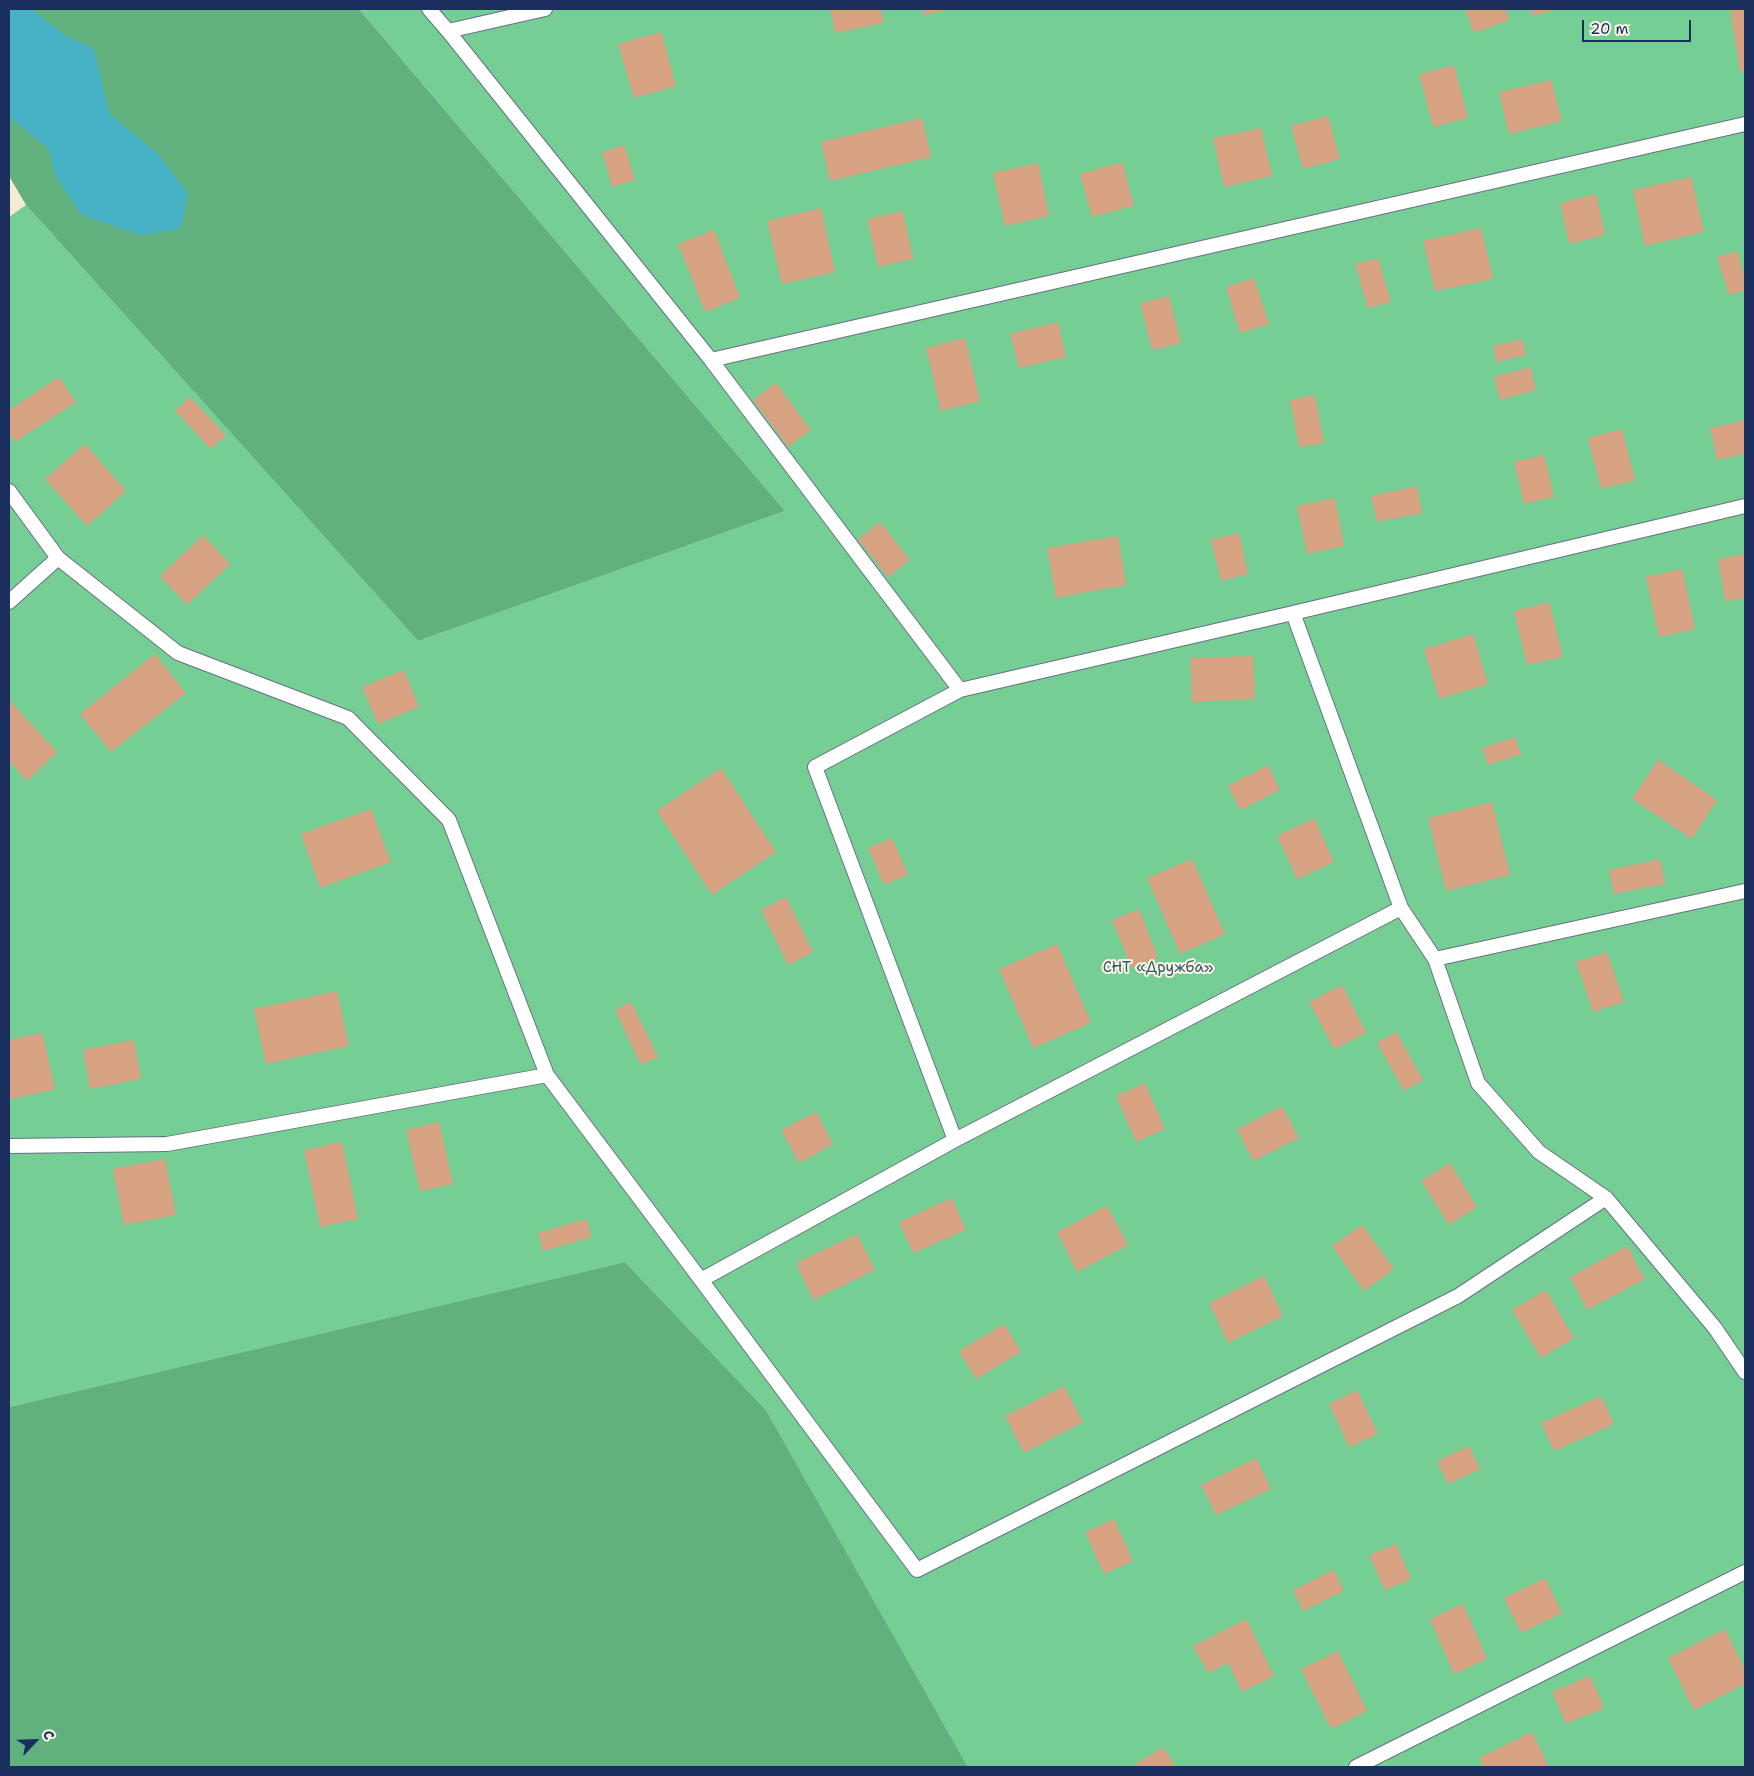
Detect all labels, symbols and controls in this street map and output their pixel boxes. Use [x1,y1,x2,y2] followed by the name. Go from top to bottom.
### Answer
[1584,10,1693,42] scale bar
[1590,19,1629,39] text: 20 m
[1103,959,1213,977] park label: СНТ «Дружба»
[10,1716,60,1766] north arrow
[39,1727,59,1742] text: С

